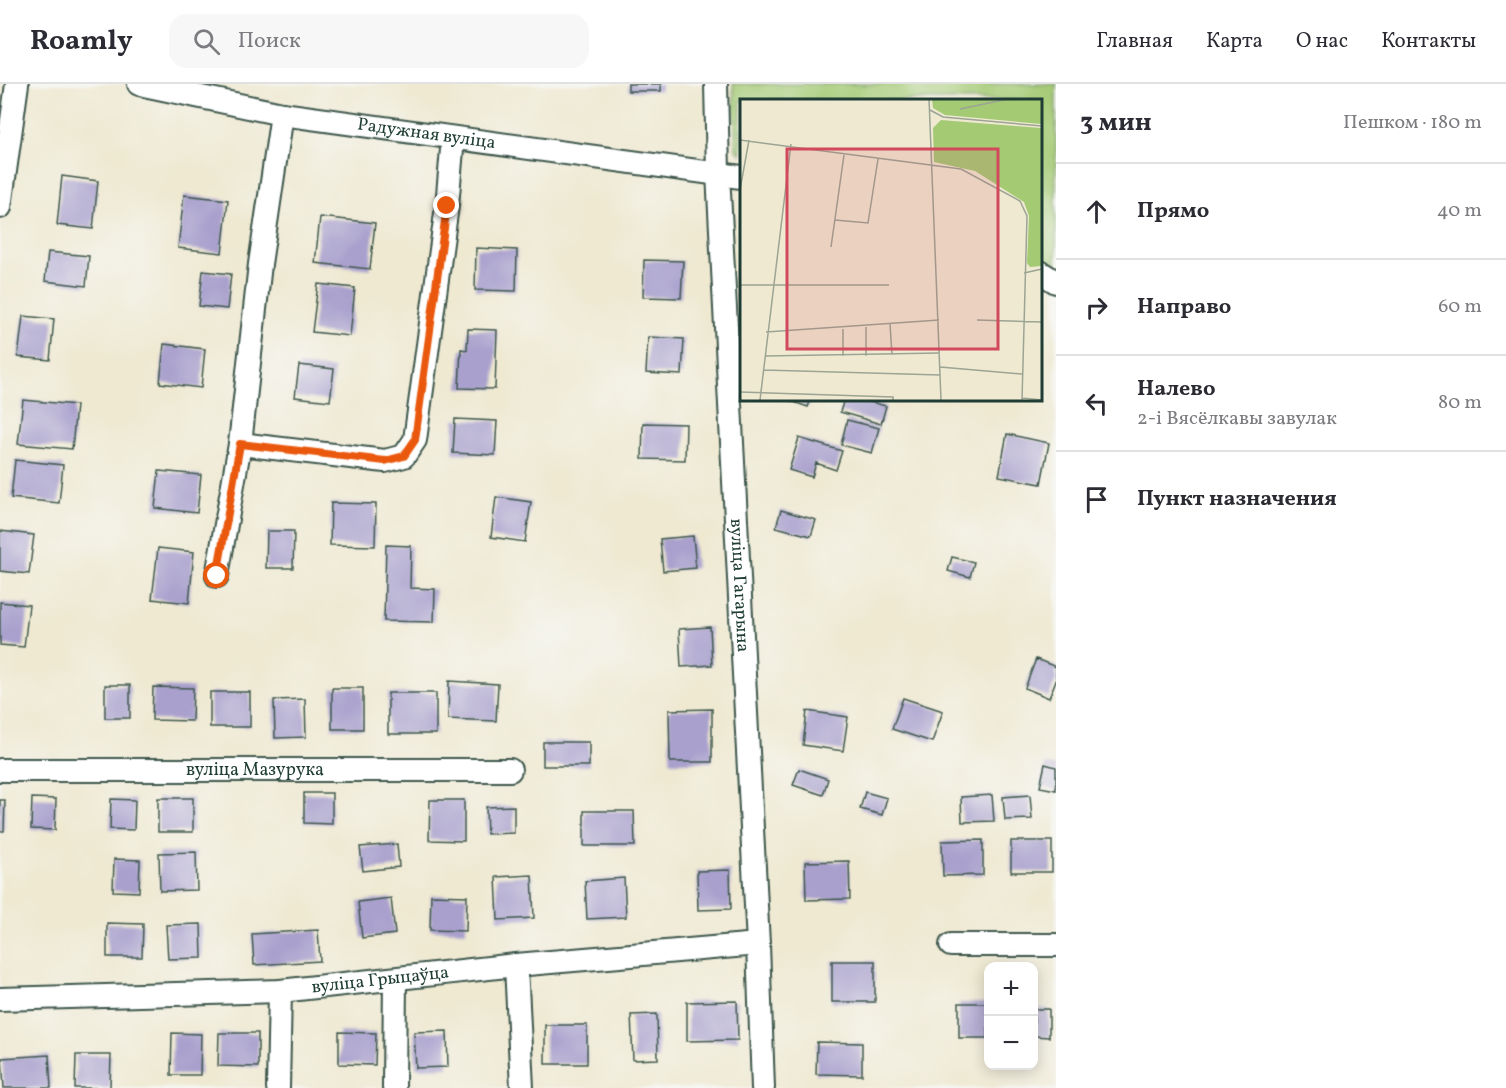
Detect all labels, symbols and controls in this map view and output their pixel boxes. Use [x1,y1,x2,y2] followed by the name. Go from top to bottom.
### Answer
[169,14,589,68] search box
[30,22,133,61] text: Roamly
[190,25,223,58] icon: search
[238,26,301,57] text: Поиск
[1096,27,1173,56] text: Главная
[1206,27,1263,56] text: Карта
[1296,27,1348,56] text: О нас
[1381,27,1476,56] text: Контакты
[740,99,1041,400] inset map
[1080,105,1152,141] text: 3 мин
[1343,109,1482,137] text: Пешком · 180 m
[356,112,497,156] street label: Радужная вуліца
[433,192,459,218] route end
[1080,195,1113,228] icon: ahead
[1137,196,1209,227] text: Прямо
[1437,197,1482,225] text: 40 m
[1080,291,1113,324] icon: right
[1137,292,1231,323] text: Направо
[1438,293,1482,321] text: 60 m
[1137,374,1216,405] text: Налево
[1080,387,1113,420] icon: left
[1438,389,1482,417] text: 80 m
[1137,405,1337,433] text: 2-і Вясёлкавы завулак
[1080,483,1113,516] icon: arrive
[1137,484,1337,515] text: Пункт назначения
[723,518,755,653] street label: вуліца Гагарына
[203,562,229,588] route start
[186,758,324,783] street label: вуліца Мазурука
[310,960,450,1000] street label: вуліца Грыцаўца
[984,962,1038,1070] map controls
[984,962,1038,1016] button: +
[984,1016,1038,1070] button: −

